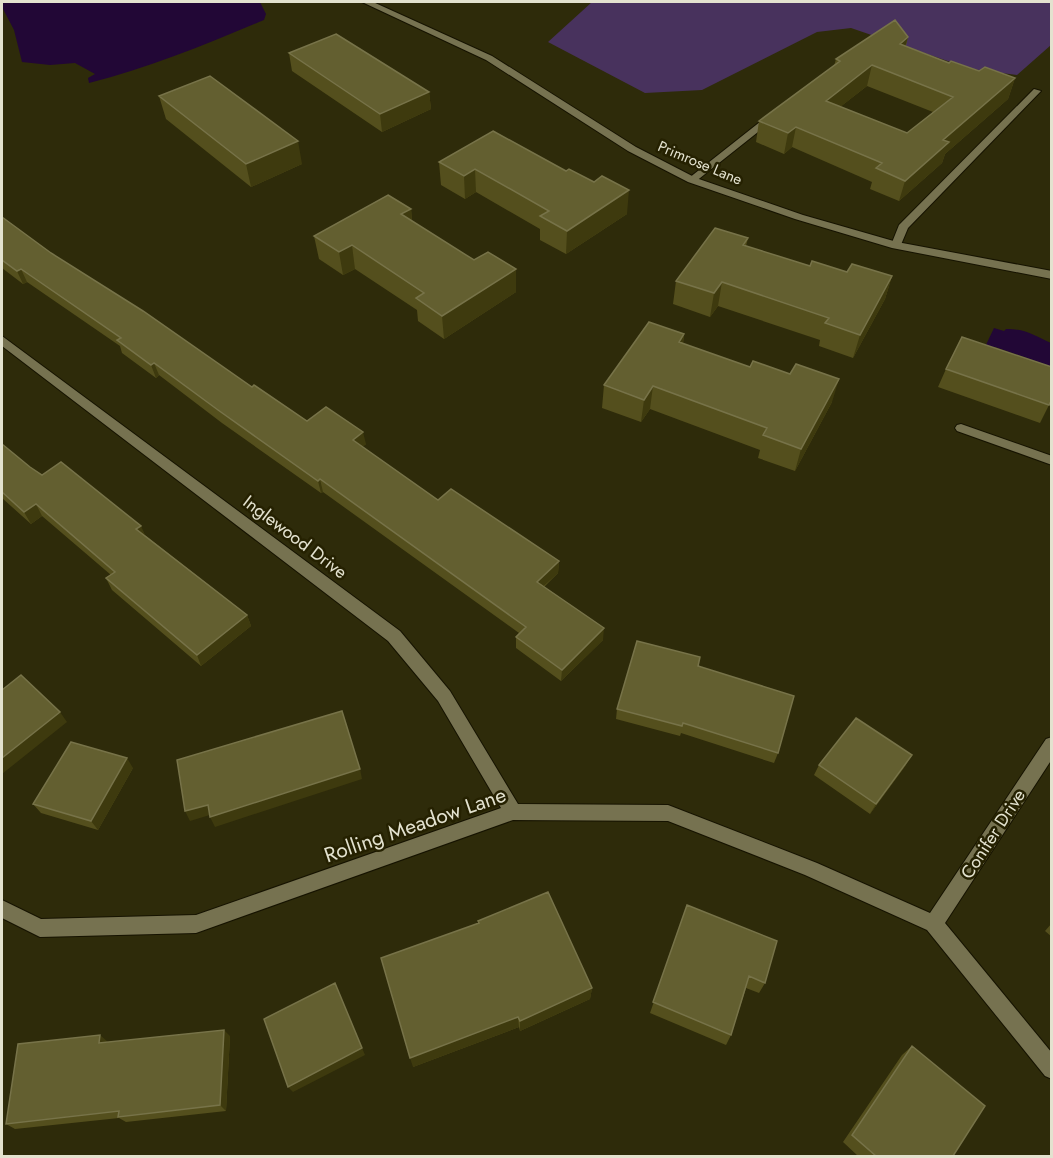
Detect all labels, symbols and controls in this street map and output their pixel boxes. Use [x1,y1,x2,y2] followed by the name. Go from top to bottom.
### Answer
[654,135,746,191] street label: Primrose Lane
[237,489,353,585] street label: Inglewood Drive
[320,780,510,870] street label: Rolling Meadow Lane
[954,784,1032,884] street label: Conifer Drive

